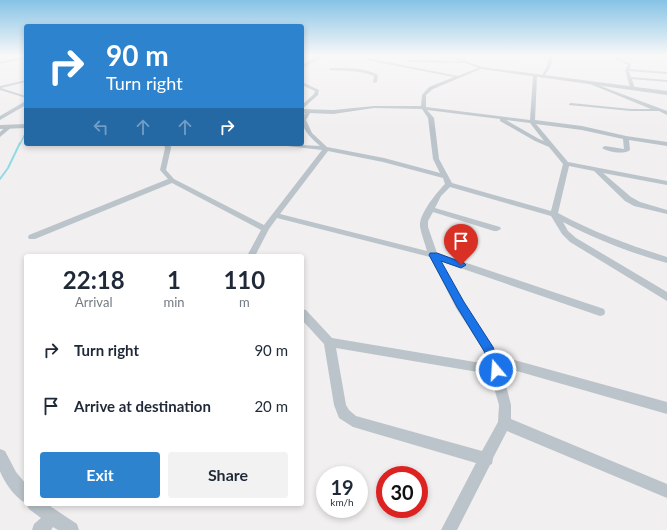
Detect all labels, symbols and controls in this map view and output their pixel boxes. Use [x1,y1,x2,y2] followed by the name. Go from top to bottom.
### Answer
[106,38,169,72] text: 90 m
[40,40,92,92] icon: right
[106,72,183,94] text: Turn right
[90,116,112,138] icon: left
[132,116,154,138] icon: ahead
[174,116,196,138] icon: ahead
[216,116,238,138] icon: right
[444,224,478,265] pin
[450,230,472,252] icon: arrive
[63,265,125,294] text: 22:18
[167,265,181,294] text: 1
[223,265,265,294] text: 110
[75,294,112,310] text: Arrival
[164,294,185,310] text: min
[239,294,250,310] text: m
[40,339,62,361] icon: right
[74,341,139,359] text: Turn right
[254,341,288,359] text: 90 m
[475,349,517,391] position arrow
[40,395,62,417] icon: arrive
[74,397,211,415] text: Arrive at destination
[254,397,288,415] text: 20 m
[40,452,160,498] button: Exit
[168,452,288,498] button: Share
[376,466,428,518] speed limit sign: 30
[330,475,354,499] text: 19
[330,496,354,508] text: km/h

